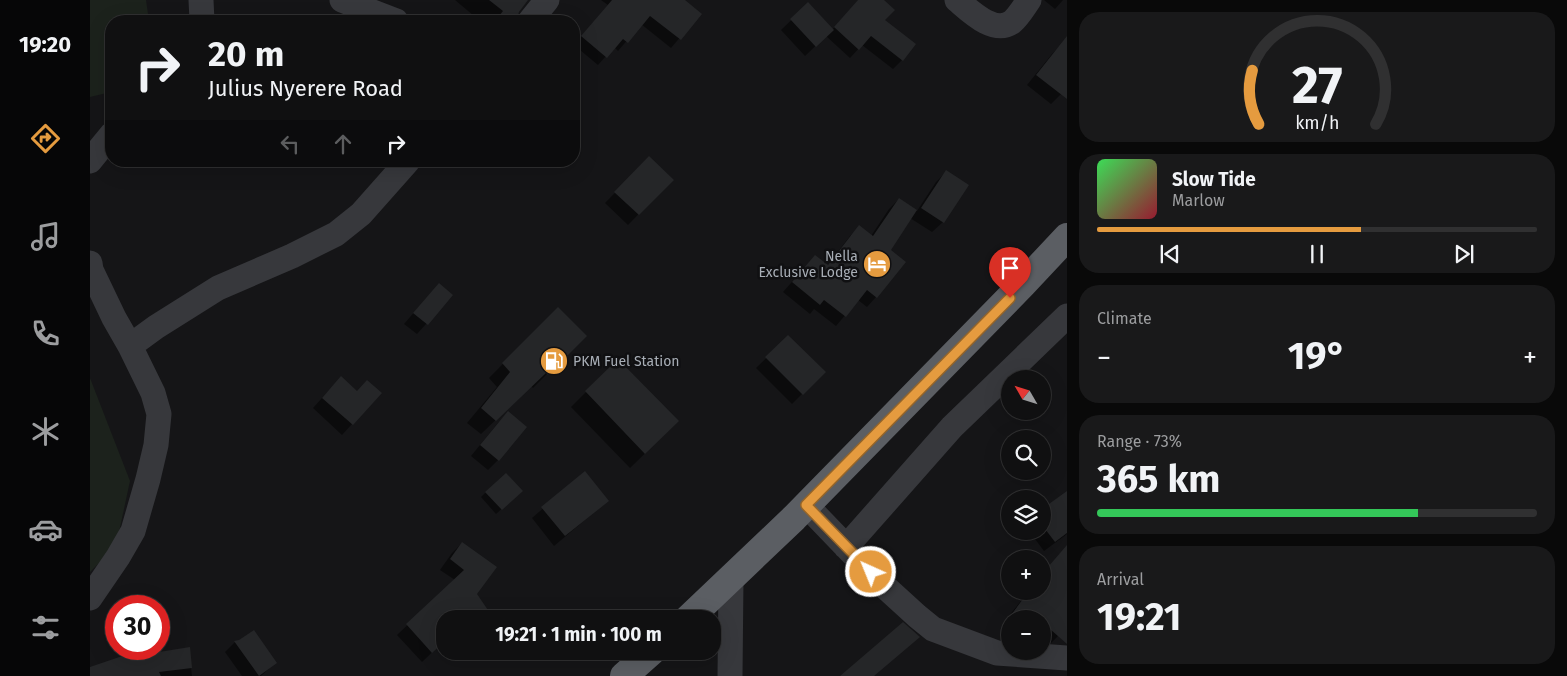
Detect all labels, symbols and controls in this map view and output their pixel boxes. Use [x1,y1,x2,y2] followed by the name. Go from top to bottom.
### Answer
[19,31,71,58] text: 19:20
[208,33,284,75] text: 20 m
[125,35,190,100] icon: right
[1292,54,1342,117] text: 27
[208,75,403,102] text: Julius Nyerere Road
[1295,112,1339,134] text: km/h
[28,121,63,156] icon: directions
[276,130,304,158] icon: left
[329,130,357,158] icon: ahead
[382,130,410,158] icon: right
[1172,168,1256,191] text: Slow Tide
[1172,191,1225,210] text: Marlow
[28,219,63,254] icon: music
[1156,240,1184,268] icon: previous
[1303,240,1331,268] icon: pause
[1450,240,1478,268] icon: next
[989,247,1031,298] pin
[758,248,858,281] place label: Nella Exclusive Lodge
[862,249,892,279] hotel icon: Nella Exclusive Lodge
[996,254,1024,282] icon: arrive
[1097,309,1152,328] text: Climate
[28,316,63,351] icon: phone
[1288,333,1346,379] text: 19°
[1097,341,1111,374] text: −
[1523,341,1537,374] text: +
[539,346,569,376] fuel station icon: PKM Fuel Station
[573,353,680,370] place label: PKM Fuel Station
[1001,370,1051,420] north arrow
[1001,370,1051,660] map controls
[28,414,63,449] icon: climate
[1001,430,1051,480] button: search
[1097,432,1182,451] text: Range · 73%
[1097,456,1220,502] text: 365 km
[1001,490,1051,540] button: layers
[28,512,63,547] icon: car
[844,545,896,597] position arrow
[1001,550,1051,600] button: +
[1097,570,1144,589] text: Arrival
[1097,594,1181,640] text: 19:21
[105,595,170,660] speed limit sign: 30
[28,610,63,645] icon: filters
[1001,610,1051,660] button: −
[495,623,662,646] text: 19:21 · 1 min · 100 m

